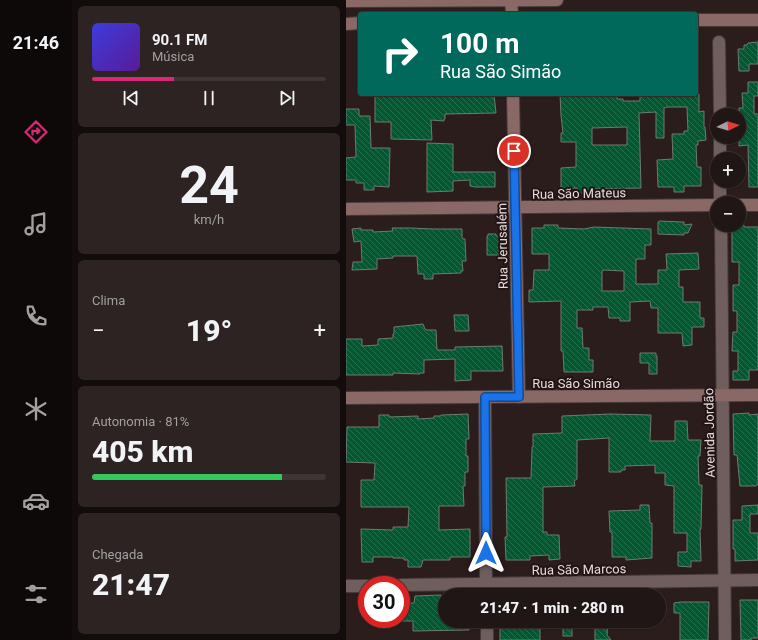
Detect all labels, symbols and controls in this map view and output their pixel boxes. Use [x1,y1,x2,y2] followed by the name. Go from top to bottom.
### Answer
[440,27,519,60] text: 100 m
[374,28,426,80] icon: right
[152,31,207,49] text: 90.1 FM
[13,32,59,53] text: 21:46
[152,49,194,64] text: Música
[440,61,561,82] text: Rua São Simão
[120,87,142,109] icon: previous
[198,87,220,109] icon: pause
[276,87,298,109] icon: next
[710,108,746,144] north arrow
[710,108,746,232] map controls
[22,118,50,146] icon: directions
[497,134,531,168] pin
[503,140,525,162] icon: arrive
[710,152,746,188] button: +
[179,155,239,216] text: 24
[532,185,627,202] street label: Rua São Mateus
[710,196,746,232] button: −
[494,203,511,289] street label: Rua Jerusalém
[22,210,50,238] icon: music
[194,212,224,227] text: km/h
[92,293,125,308] text: Clima
[22,302,50,330] icon: phone
[186,313,232,348] text: 19°
[92,318,105,343] text: −
[314,318,326,343] text: +
[532,376,620,391] street label: Rua São Simão
[701,388,718,478] street label: Avenida Jordão
[22,395,50,423] icon: climate
[92,414,189,429] text: Autonomia · 81%
[92,434,194,469] text: 405 km
[22,487,50,515] icon: car
[465,532,507,574] position arrow
[92,547,143,562] text: Chegada
[532,561,627,578] street label: Rua São Marcos
[92,567,170,602] text: 21:47
[358,576,410,628] speed limit sign: 30
[22,580,50,608] icon: filters
[480,599,624,617] text: 21:47 · 1 min · 280 m

